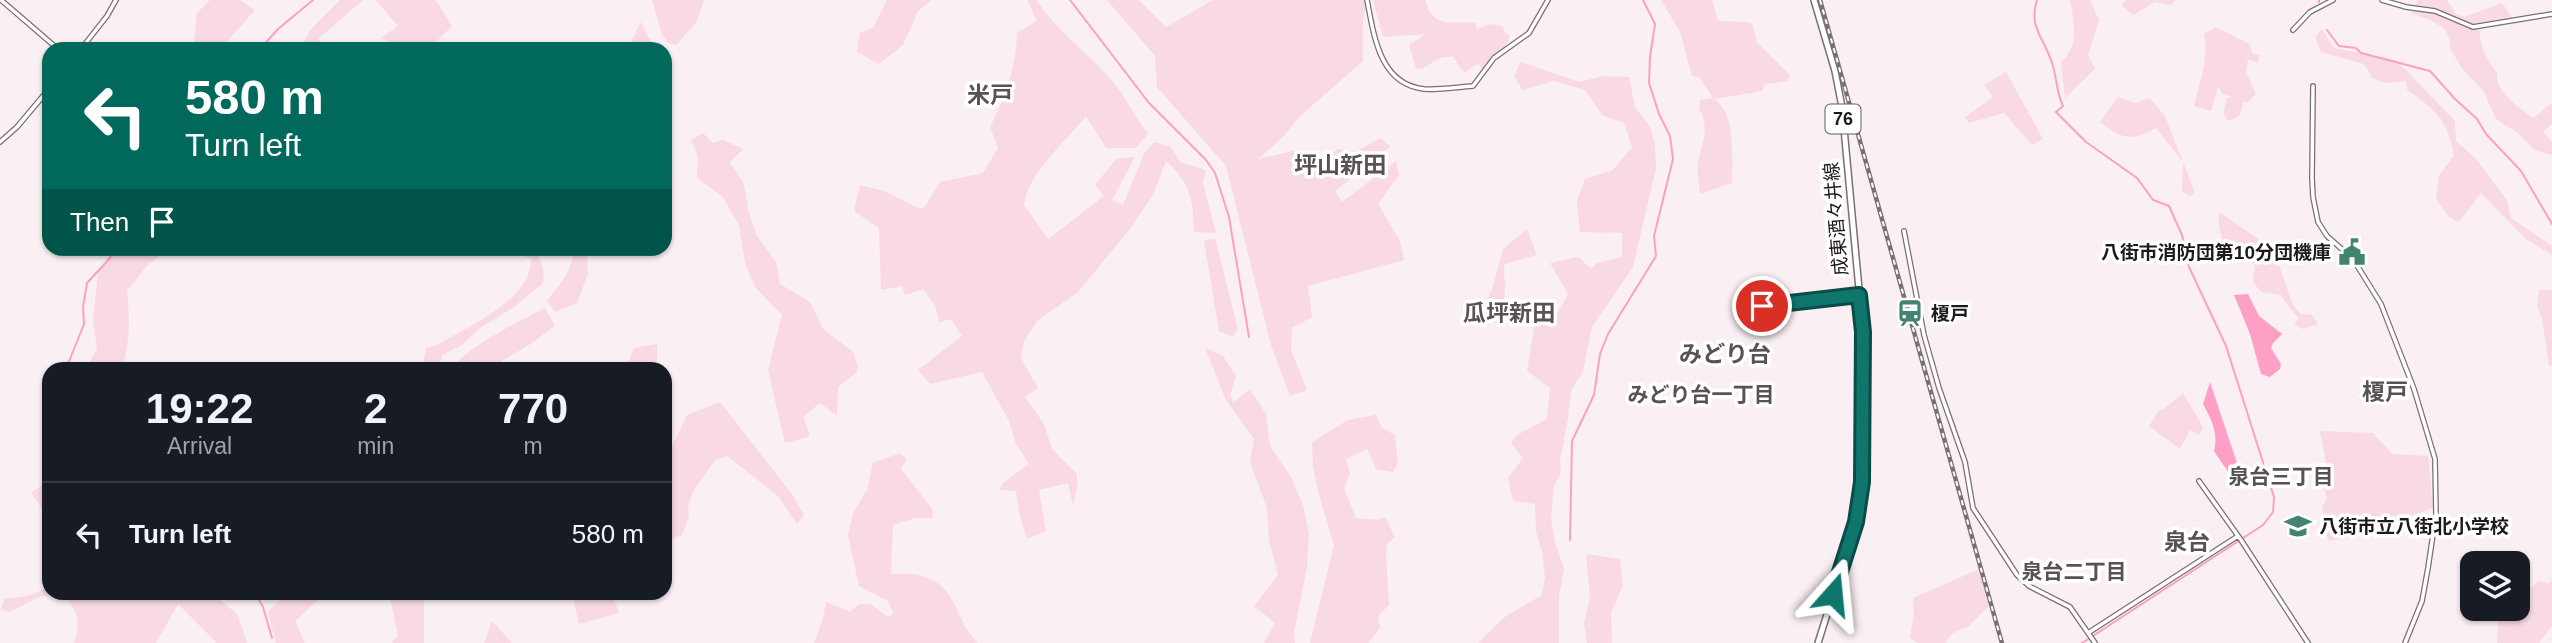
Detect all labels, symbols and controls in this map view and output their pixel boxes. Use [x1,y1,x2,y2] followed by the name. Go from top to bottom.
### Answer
[70,70,161,161] icon: left
[185,70,324,124] text: 580 m
[967,82,1013,108] district label: 米戸
[1826,104,1860,134] road number: 76
[185,127,301,163] text: Turn left
[1294,152,1386,178] district label: 坪山新田
[1821,161,1851,277] street label: 成東酒々井線
[143,203,181,241] icon: arrive
[70,207,129,237] text: Then
[2337,237,2367,267] public building icon: 八街市消防団第10分団機庫
[2101,242,2331,263] place label: 八街市消防団第10分団機庫
[1732,276,1792,336] pin
[1743,287,1781,325] icon: arrive
[1895,298,1925,328] station icon: 榎戸
[1463,300,1555,326] district label: 瓜坪新田
[1931,303,1969,324] place label: 榎戸
[1679,341,1771,367] district label: みどり台
[2362,379,2408,405] district label: 榎戸
[1628,383,1775,406] district label: みどり台一丁目
[146,385,253,432] text: 19:22
[364,385,387,432] text: 2
[498,385,568,432] text: 770
[167,433,232,459] text: Arrival
[357,433,394,459] text: min
[524,433,543,459] text: m
[2229,465,2334,488] district label: 泉台三丁目
[2283,511,2313,541] school or university icon: 八街市立八街北小学校
[70,516,108,554] icon: left
[2319,516,2509,537] place label: 八街市立八街北小学校
[129,519,231,549] text: Turn left
[572,519,644,549] text: 580 m
[2164,529,2210,555] district label: 泉台
[2460,551,2530,621] map controls
[2460,551,2530,621] button: layers
[1796,557,1870,631] position arrow
[2022,560,2127,583] district label: 泉台二丁目

